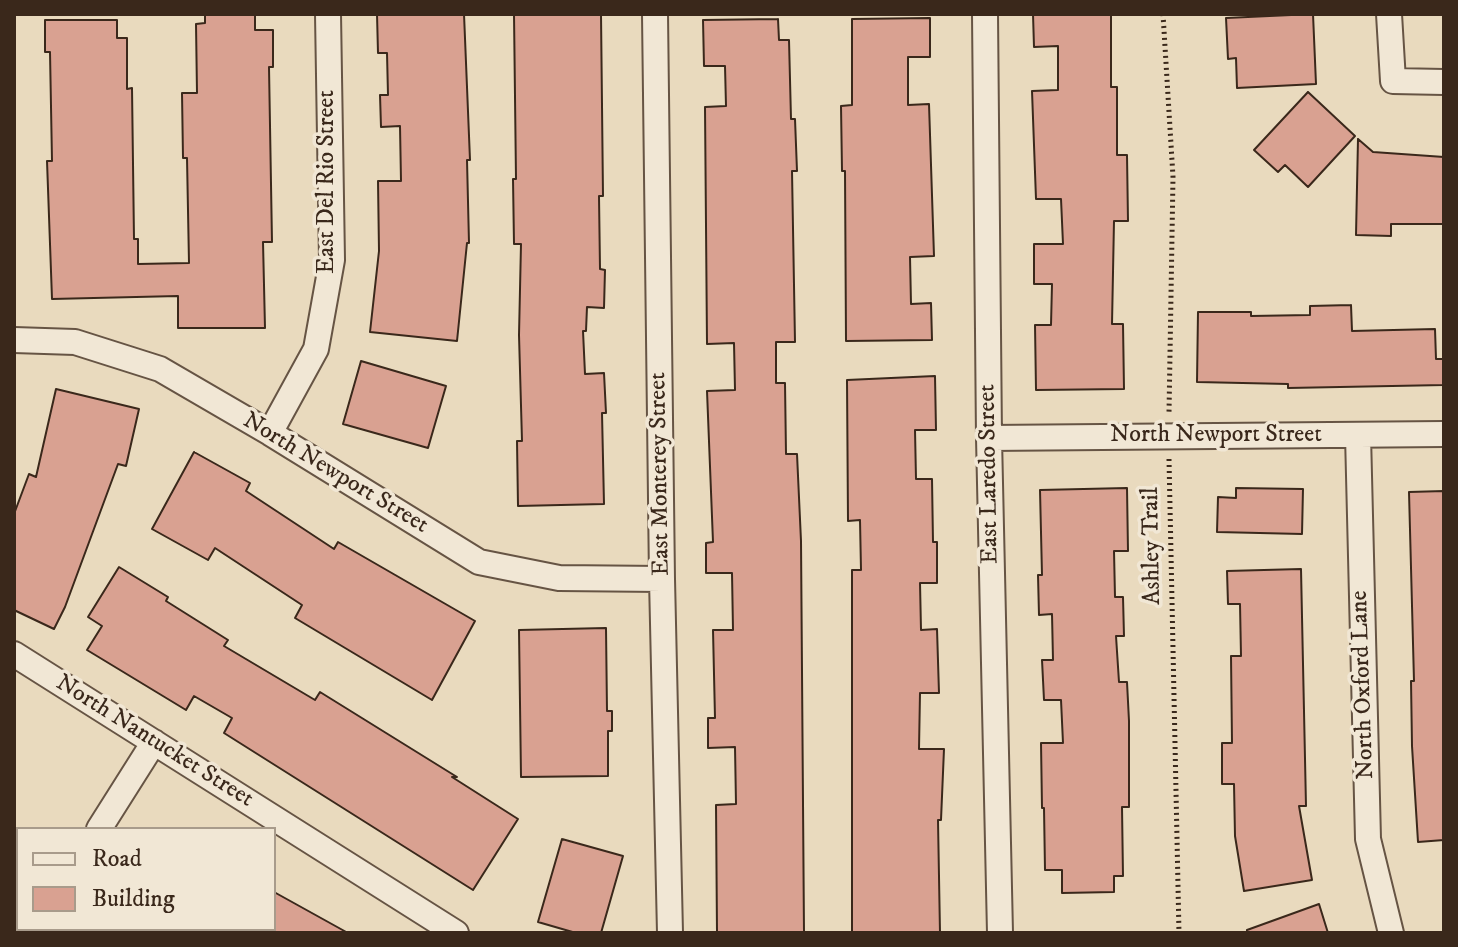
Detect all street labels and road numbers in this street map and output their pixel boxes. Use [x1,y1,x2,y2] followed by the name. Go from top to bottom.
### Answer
[314,90,342,274] street label: East Del Rio Street
[645,372,677,576] street label: East Monterey Street
[974,384,1006,564] street label: East Laredo Street
[237,407,433,541] street label: North Newport Street
[1110,422,1322,450] street label: North Newport Street
[1138,487,1168,605] street label: Ashley Trail
[1346,590,1382,780] street label: North Oxford Lane
[50,669,258,815] street label: North Nantucket Street

